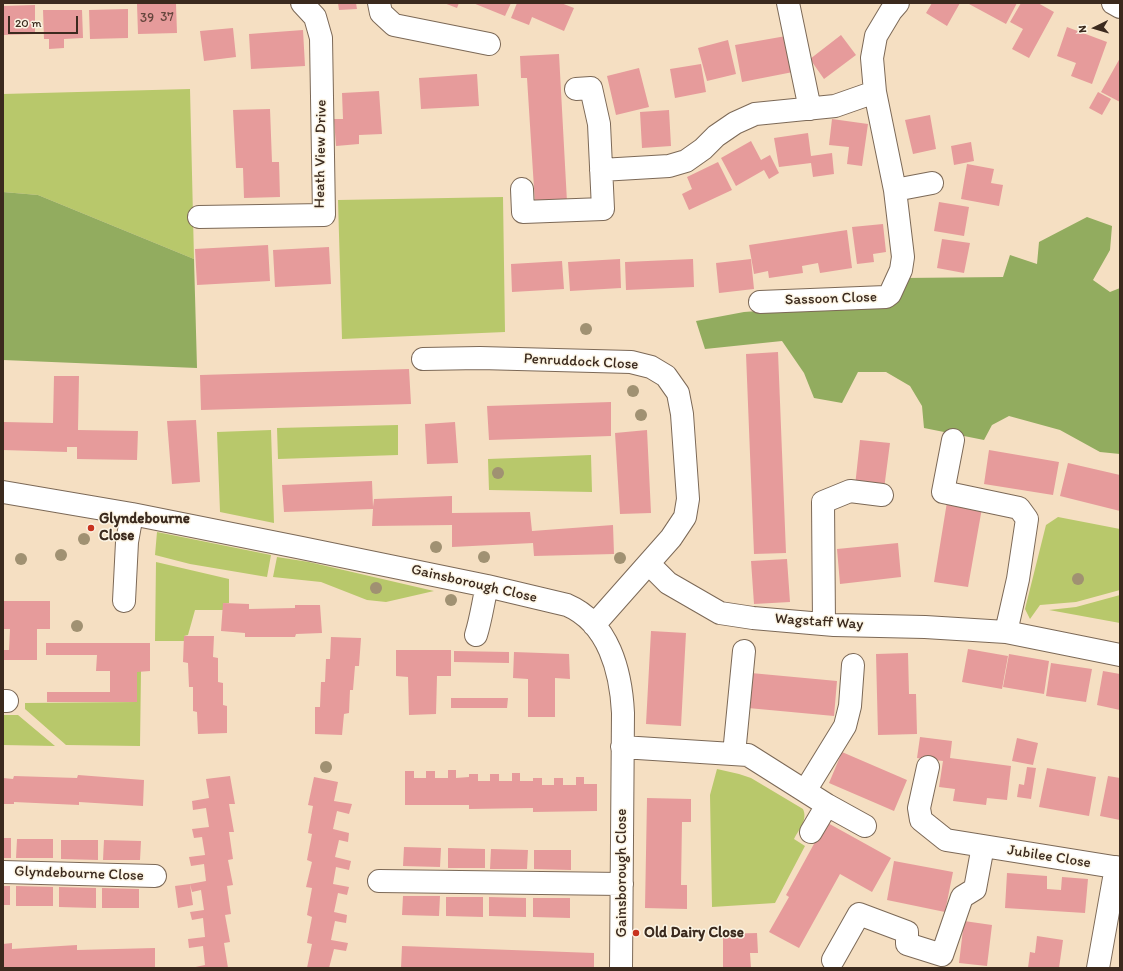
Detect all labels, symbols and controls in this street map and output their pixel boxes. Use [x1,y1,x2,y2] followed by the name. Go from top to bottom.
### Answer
[10,8,80,34] scale bar
[1075,8,1115,48] north arrow
[160,10,174,26] house number: 37
[140,11,154,27] house number: 39
[15,16,42,30] text: 20 m
[1076,25,1089,33] text: N
[311,99,331,209] street label: Heath View Drive
[785,288,877,310] street label: Sassoon Close
[523,350,639,374] street label: Penruddock Close
[99,510,190,545] place label: Glyndebourne Close
[86,523,96,533] marker: Glyndebourne Close
[409,561,539,607] street label: Gainsborough Close
[774,610,864,634] street label: Wagstaff Way
[613,809,631,937] street label: Gainsborough Close
[1006,841,1092,873] street label: Jubilee Close
[14,863,144,885] street label: Glyndebourne Close
[644,924,744,942] place label: Old Dairy Close
[631,928,641,938] marker: Old Dairy Close

